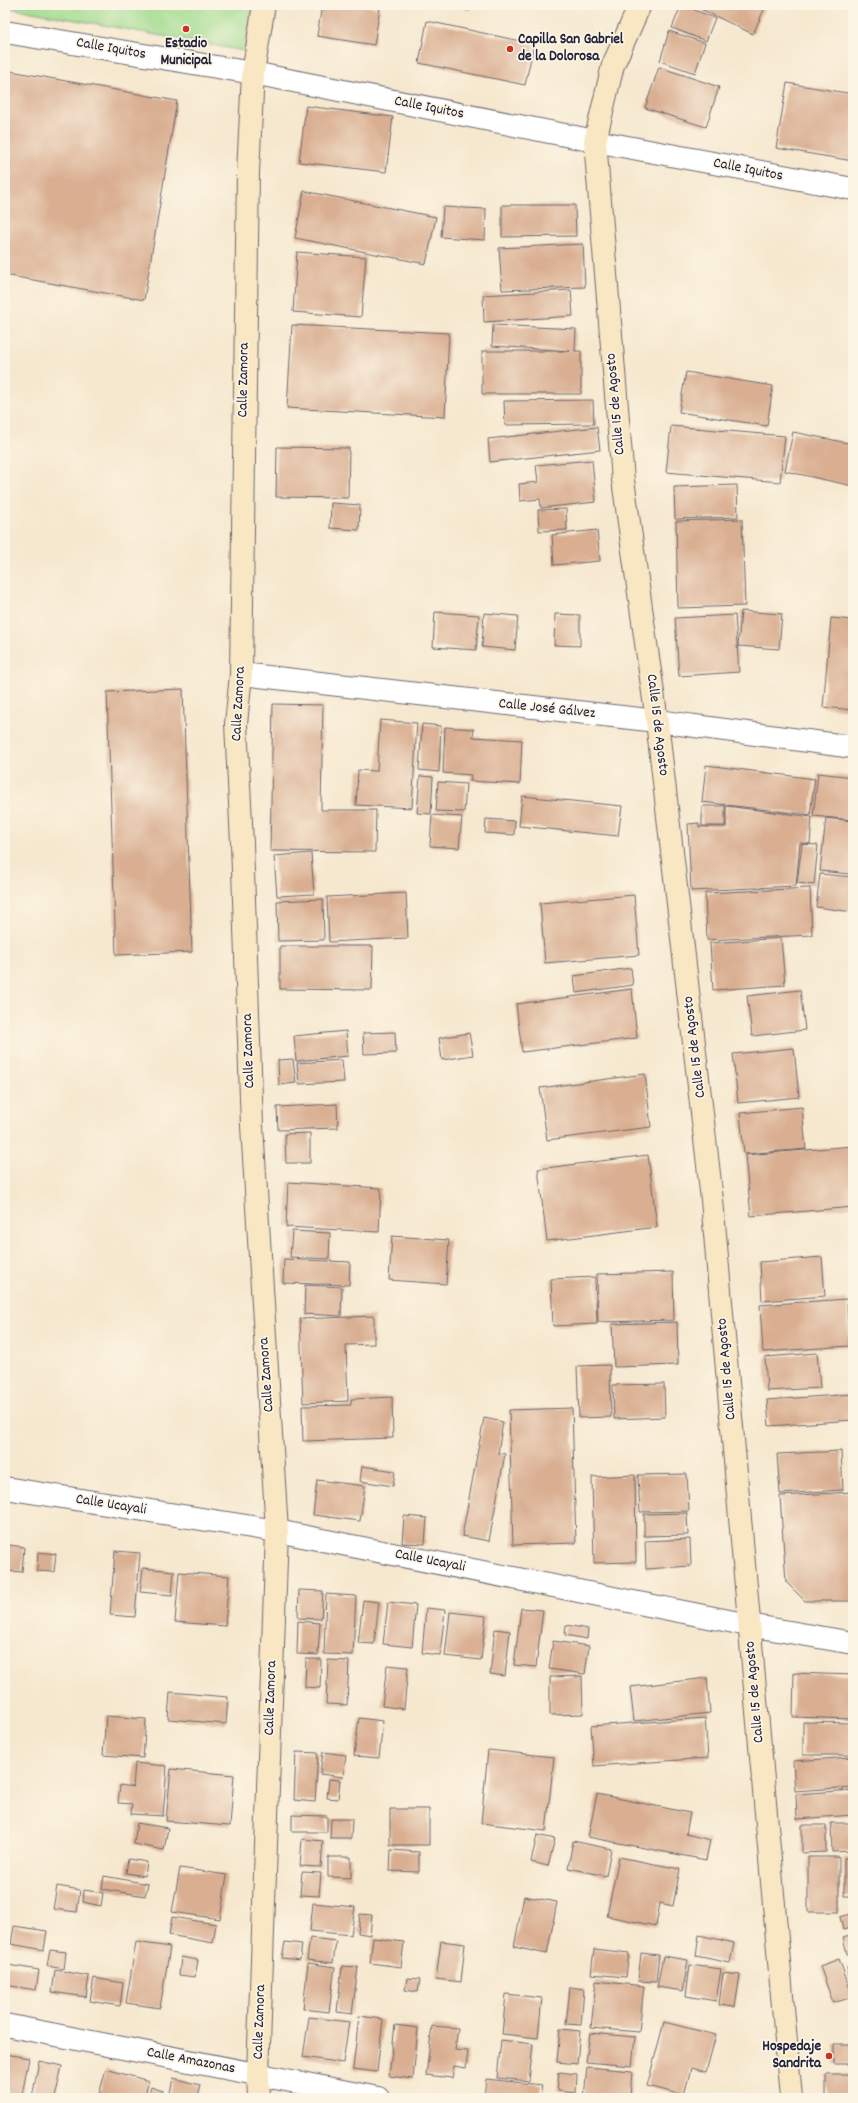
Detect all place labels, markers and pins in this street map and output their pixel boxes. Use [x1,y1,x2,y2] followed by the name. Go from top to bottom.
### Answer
[181,24,191,34] marker: Estadio Municipal
[518,29,624,68] place label: Capilla San Gabriel de la Dolorosa
[160,33,212,72] place label: Estadio Municipal
[505,44,515,54] marker: Capilla San Gabriel de la Dolorosa
[762,2036,822,2075] place label: Hospedaje Sandrita
[824,2051,834,2061] marker: Hospedaje Sandrita

